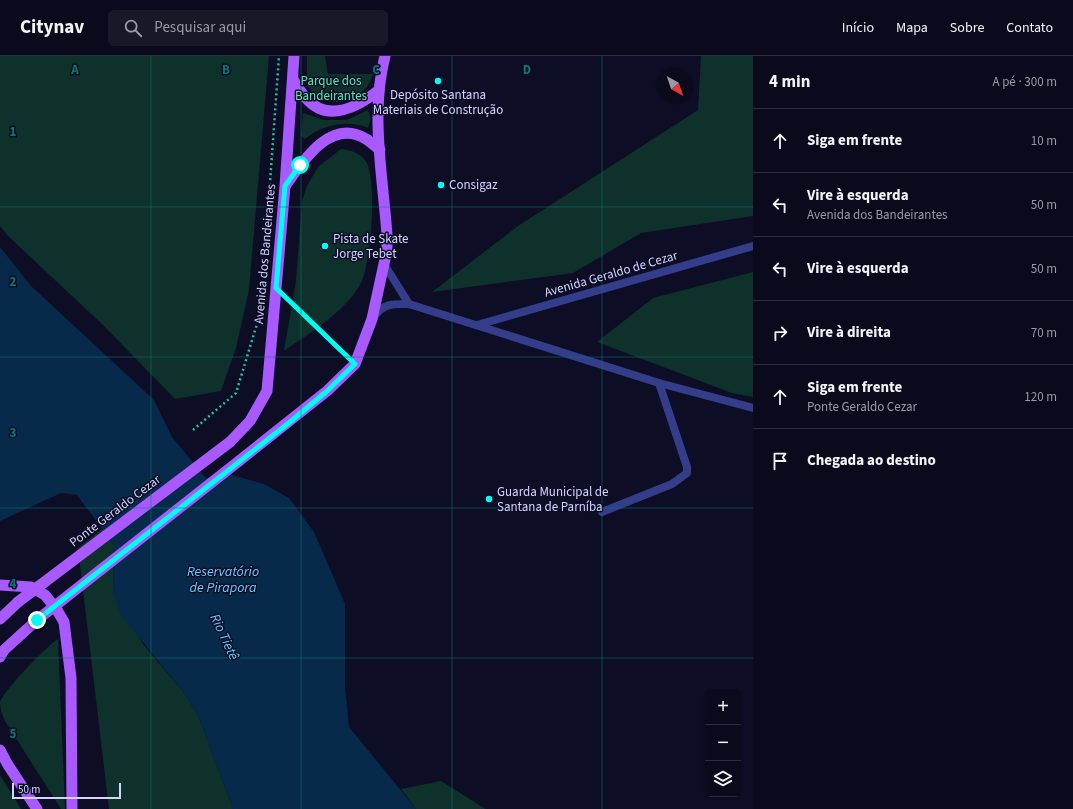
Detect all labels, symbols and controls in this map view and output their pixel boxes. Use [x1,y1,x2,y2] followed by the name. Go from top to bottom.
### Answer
[108,10,388,46] search box
[20,14,84,41] text: Citynav
[122,17,144,39] icon: search
[154,17,246,38] text: Pesquisar aqui
[842,18,874,38] text: Início
[896,18,928,38] text: Mapa
[950,18,984,38] text: Sobre
[1006,18,1053,38] text: Contato
[70,61,79,79] text: A
[222,61,230,79] text: B
[372,61,380,79] text: C
[523,61,531,79] text: D
[657,68,693,104] north arrow
[769,70,810,94] text: 4 min
[295,72,368,105] park label: Parque dos Bandeirantes
[992,73,1057,91] text: A pé · 300 m
[433,76,443,86] marker: Depósito Santana Materiais de Construção
[373,86,503,119] place label: Depósito Santana Materiais de Construção
[10,123,17,141] text: 1
[769,130,791,152] icon: ahead
[807,130,902,151] text: Siga em frente
[1031,132,1057,150] text: 10 m
[291,156,309,174] route start
[449,176,498,194] place label: Consigaz
[436,180,446,190] marker: Consigaz
[250,183,280,325] street label: Avenida dos Bandeirantes
[807,185,909,206] text: Vire à esquerda
[769,194,791,216] icon: left
[1031,196,1057,214] text: 50 m
[807,206,948,224] text: Avenida dos Bandeirantes
[333,230,409,263] place label: Pista de Skate Jorge Tebet
[320,241,330,251] marker: Pista de Skate Jorge Tebet
[542,246,680,302] street label: Avenida Geraldo de Cezar
[769,258,791,280] icon: left
[807,258,909,279] text: Vire à esquerda
[1031,260,1057,278] text: 50 m
[10,273,17,291] text: 2
[769,322,791,344] icon: right
[807,322,891,343] text: Vire à direita
[1031,324,1057,342] text: 70 m
[807,377,902,398] text: Siga em frente
[769,386,791,408] icon: ahead
[1024,388,1057,406] text: 120 m
[807,398,917,416] text: Ponte Geraldo Cezar
[10,424,17,442] text: 3
[769,450,791,472] icon: arrive
[807,450,936,471] text: Chegada ao destino
[66,470,165,551] street label: Ponte Geraldo Cezar
[497,483,609,516] place label: Guarda Municipal de Santana de Parníba
[484,494,494,504] marker: Guarda Municipal de Santana de Parníba
[187,562,259,598] water label: Reservatório de Pirapora
[10,575,17,593] text: 4
[28,611,46,629] route end
[205,611,244,664] water label: Rio Tietê
[705,689,741,797] map controls
[705,689,741,725] button: +
[10,725,17,743] text: 5
[705,725,741,761] button: −
[705,761,741,797] button: layers
[12,781,121,800] scale bar
[18,782,40,797] text: 50 m

